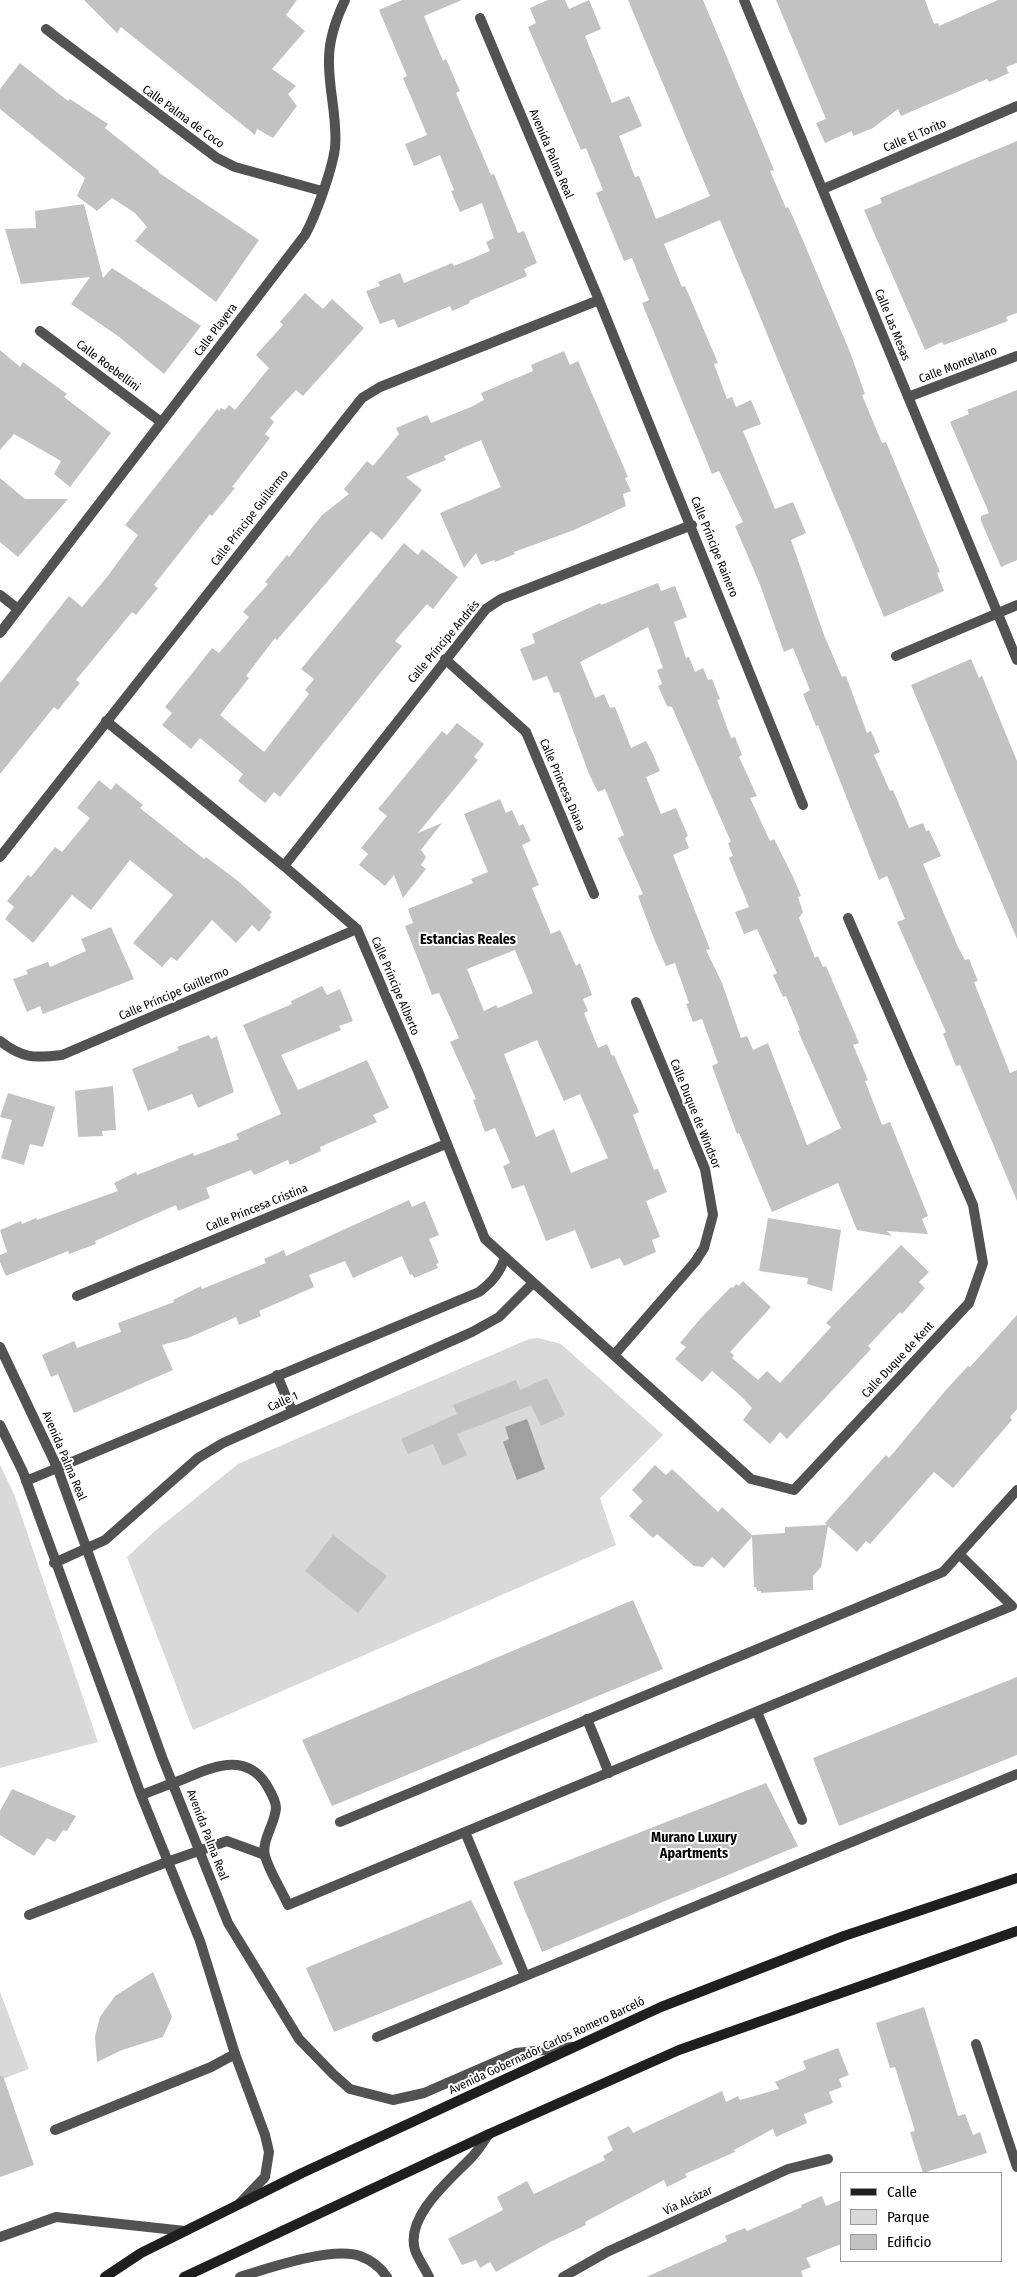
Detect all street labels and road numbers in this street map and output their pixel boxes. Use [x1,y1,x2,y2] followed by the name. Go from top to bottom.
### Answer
[139,82,227,152] street label: Calle Palma de Coco
[526,107,576,201] street label: Avenida Palma Real
[881,116,949,156] street label: Calle El Torito
[871,287,913,363] street label: Calle Las Mesas
[191,301,241,359] street label: Calle Playera
[73,337,143,395] street label: Calle Roebellini
[917,344,999,386] street label: Calle Montellano
[208,467,292,569] street label: Calle Príncipe Guillermo
[687,495,741,599] street label: Calle Príncipe Rainero
[405,598,483,686] street label: Calle Príncipe Andrés
[536,737,588,833] street label: Calle Princesa Diana
[368,935,422,1037] street label: Calle Príncipe Alberto
[117,964,231,1024] street label: Calle Príncipe Guillermo
[666,1057,724,1171] street label: Calle Duque de Windsor
[204,1181,310,1235] street label: Calle Princesa Cristina
[859,1319,937,1401] street label: Calle Duque de Kent
[266,1389,300,1415] street label: Calle 1
[39,1409,89,1503] street label: Avenida Palma Real
[183,1788,231,1882] street label: Avenida Palma Real
[447,1994,647,2098] street label: Avenida Gobernador Carlos Romero Barceló
[661,2183,715,2219] street label: Vía Alcázar

